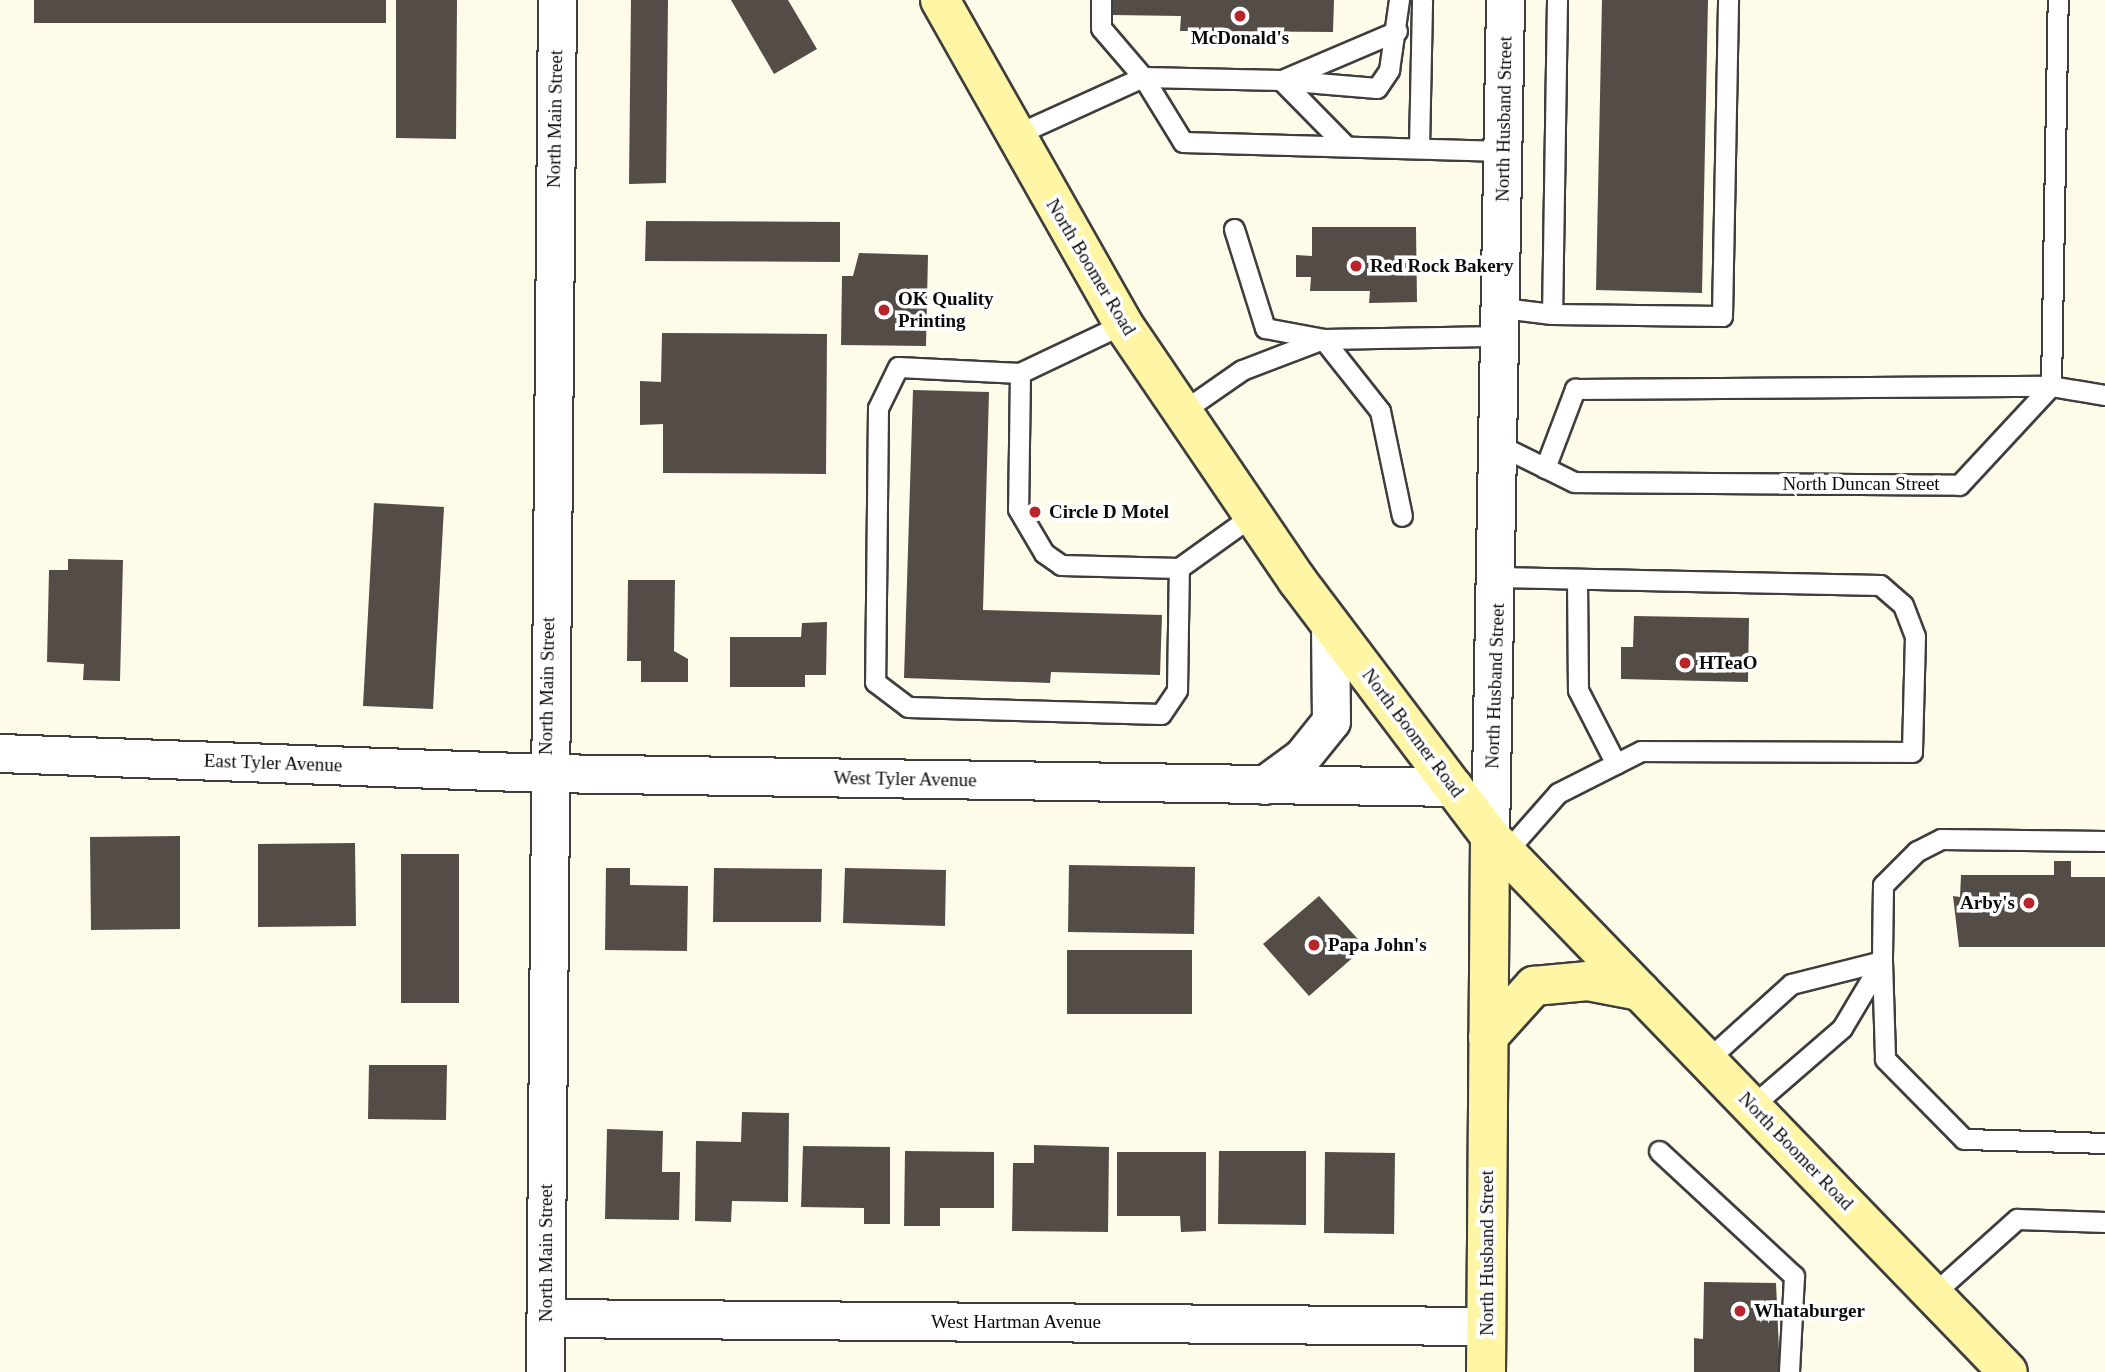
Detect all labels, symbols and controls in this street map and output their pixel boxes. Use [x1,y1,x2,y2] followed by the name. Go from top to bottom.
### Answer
[1232,8,1248,24] marker: McDonald's
[1191,27,1289,49] place label: McDonald's
[1491,36,1517,202] street label: North Husband Street
[542,50,568,188] street label: North Main Street
[1041,195,1141,339] street label: North Boomer Road
[1370,255,1514,277] place label: Red Rock Bakery
[1348,258,1364,274] marker: Red Rock Bakery
[898,288,994,332] place label: OK Quality Printing
[876,302,892,318] marker: OK Quality Printing
[1782,473,1940,495] street label: North Duncan Street
[1049,501,1169,523] place label: Circle D Motel
[1027,504,1043,520] marker: Circle D Motel
[1481,603,1509,769] street label: North Husband Street
[534,617,560,755] street label: North Main Street
[1699,652,1757,674] place label: HTeaO
[1677,655,1693,671] marker: HTeaO
[1357,664,1469,802] street label: North Boomer Road
[203,749,343,777] street label: East Tyler Avenue
[833,766,977,792] street label: West Tyler Avenue
[1960,892,2015,914] place label: Arby's
[2021,895,2037,911] marker: Arby's
[1328,934,1427,956] place label: Papa John's
[1306,937,1322,953] marker: Papa John's
[1734,1087,1858,1215] street label: North Boomer Road
[1476,1170,1498,1336] street label: North Husband Street
[535,1184,557,1322] street label: North Main Street
[1754,1300,1865,1322] place label: Whataburger
[1732,1303,1748,1319] marker: Whataburger
[930,1311,1102,1333] street label: West Hartman Avenue

